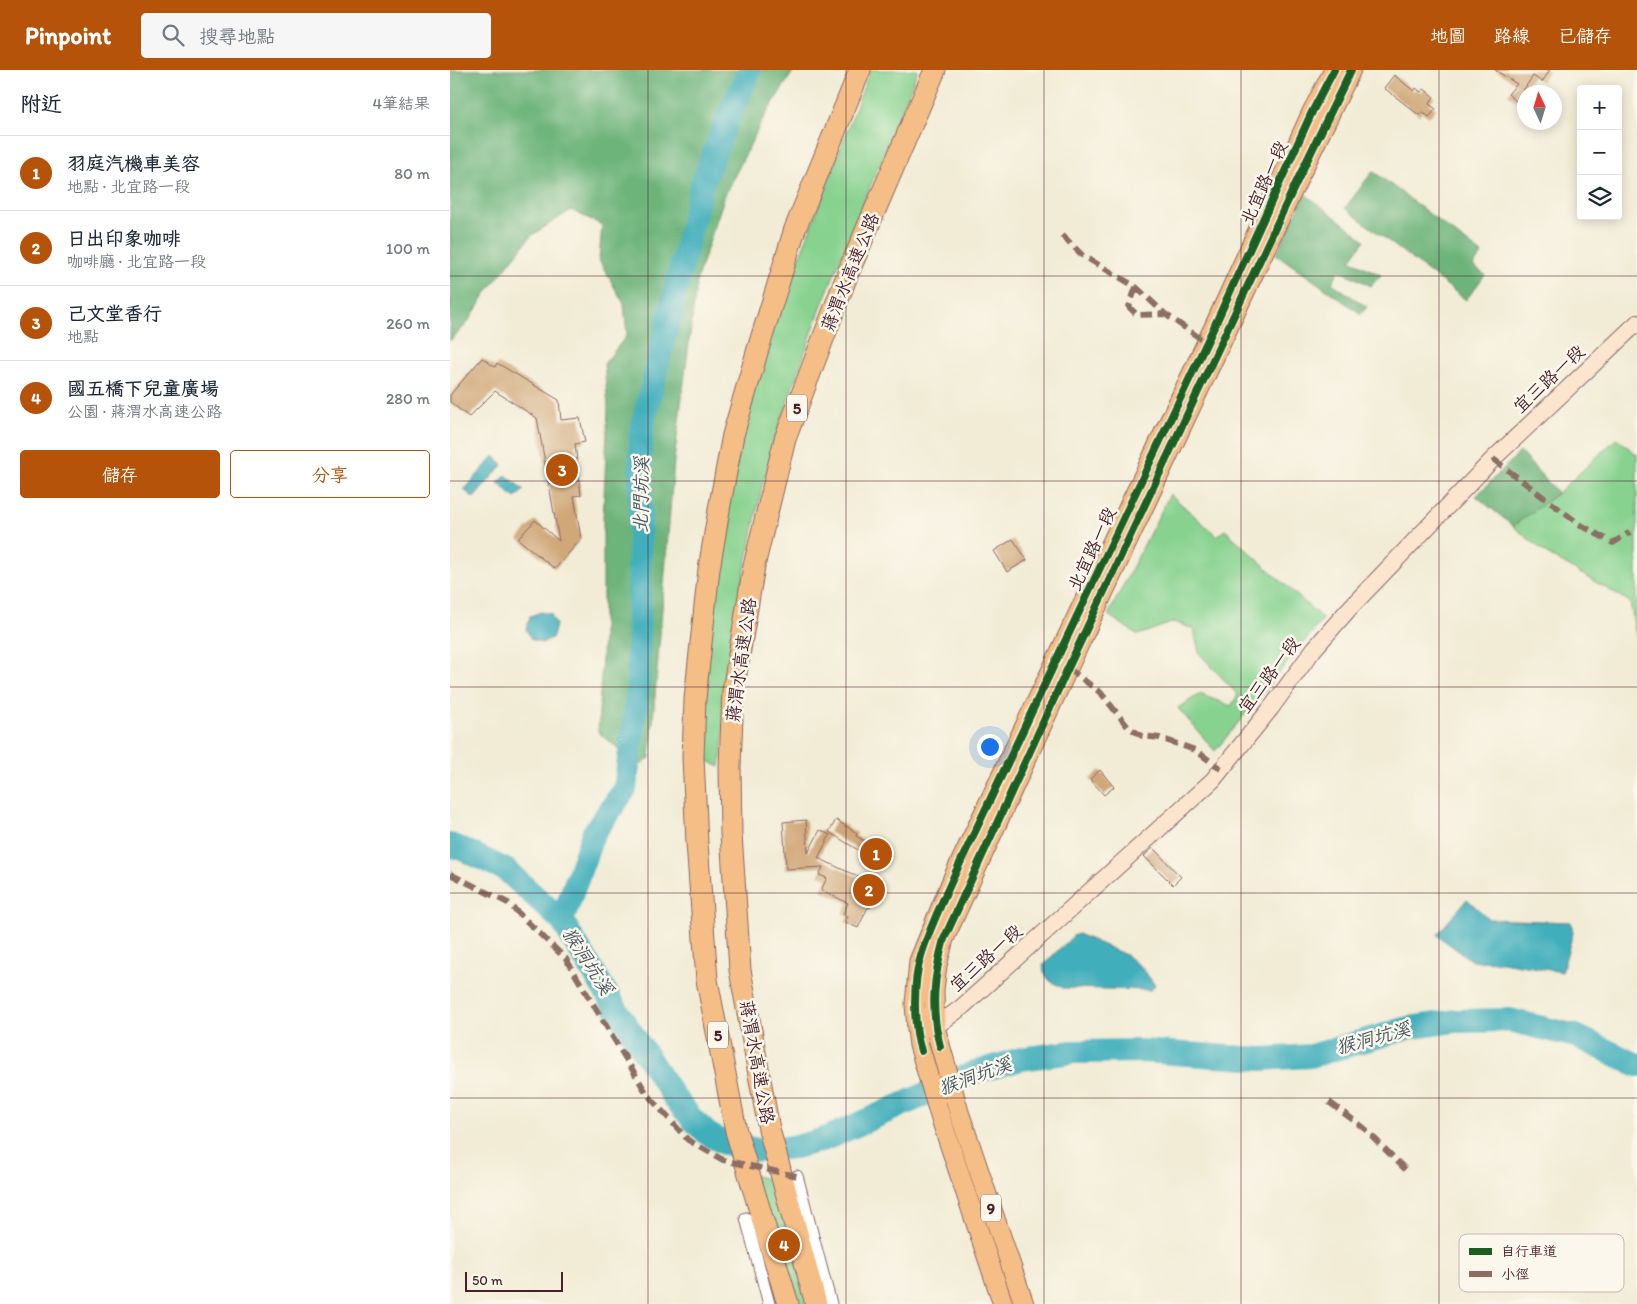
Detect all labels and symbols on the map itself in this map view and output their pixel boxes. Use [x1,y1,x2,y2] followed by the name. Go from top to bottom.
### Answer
[1517,85,1562,130] north arrow
[1236,137,1292,229] street label: 北宜路一段
[816,209,884,335] street label: 蔣渭水高速公路
[1509,340,1589,418] street label: 宜三路一段
[787,394,807,422] road number: 5
[546,451,578,489] pin: 3
[629,456,653,533] water label: 北門坑溪
[1063,504,1121,594] street label: 北宜路一段
[721,596,761,724] street label: 蔣渭水高速公路
[1233,632,1305,718] street label: 宜三路一段
[977,734,1003,760] your location
[860,835,892,873] pin: 1
[853,871,885,909] pin: 2
[945,920,1027,996] street label: 宜三路一段
[558,923,619,1000] water label: 猴洞坑溪
[735,998,779,1126] street label: 蔣渭水高速公路
[1333,1017,1414,1059] water label: 猴洞坑溪
[708,1022,728,1048] road number: 5
[935,1052,1016,1100] water label: 猴洞坑溪
[981,1194,1001,1222] road number: 9
[768,1226,800,1264] pin: 4
[1459,1234,1624,1292] legend
[1501,1243,1557,1260] text: 自行車道
[1501,1266,1529,1283] text: 小徑
[465,1269,562,1292] scale bar

